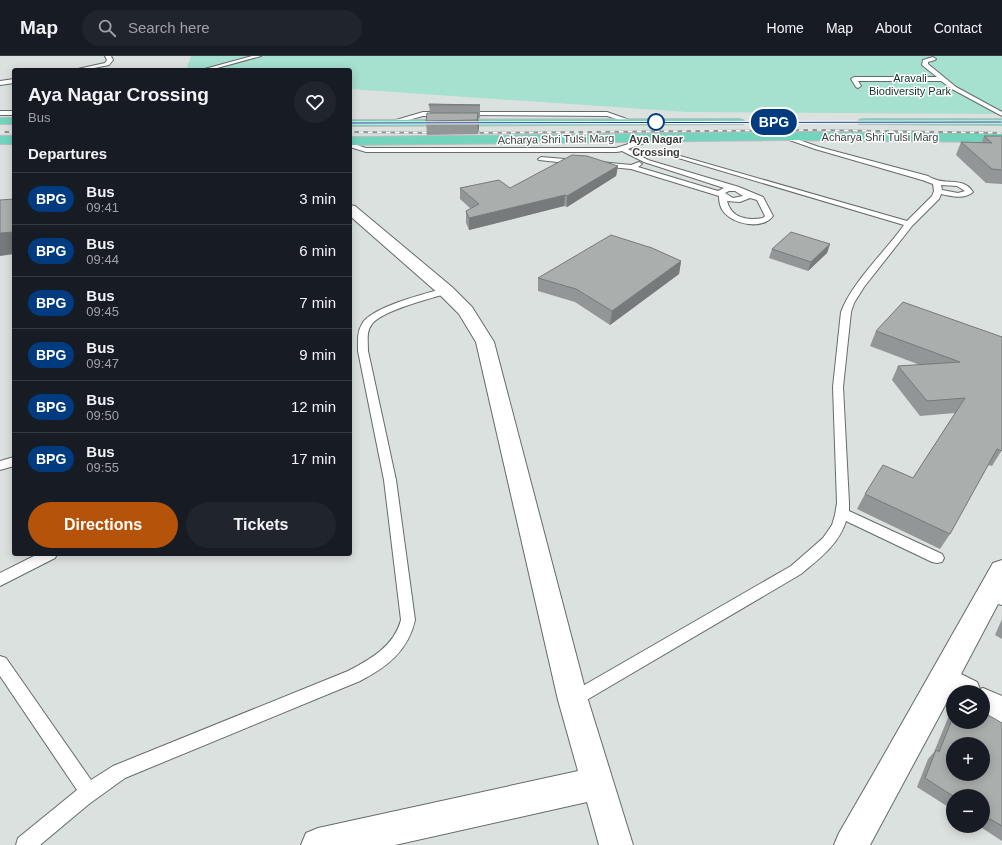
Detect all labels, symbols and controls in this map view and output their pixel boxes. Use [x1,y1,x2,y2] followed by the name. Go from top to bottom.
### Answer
[82,10,362,46] search box
[20,17,58,38] text: Map
[96,17,118,39] icon: search
[128,19,210,36] text: Search here
[767,20,804,36] text: Home
[826,20,853,36] text: Map
[875,20,912,36] text: About
[934,20,982,36] text: Contact
[869,72,951,97] park label: Aravali Biodiversity Park
[294,81,336,123] button: heart
[28,84,209,105] text: Aya Nagar Crossing
[751,109,797,135] line badge: BPG
[28,110,50,125] text: Bus
[647,113,665,131] marker: Aya Nagar Crossing
[759,114,789,130] text: BPG
[822,131,938,143] street label: Acharya Shri Tulsi Marg
[498,132,614,146] street label: Acharya Shri Tulsi Marg
[629,133,684,158] place label: Aya Nagar Crossing
[28,145,107,162] text: Departures
[86,183,115,200] text: Bus
[299,190,336,207] text: 3 min
[36,191,66,207] text: BPG
[86,200,119,215] text: 09:41
[86,235,115,252] text: Bus
[299,242,336,259] text: 6 min
[36,243,66,259] text: BPG
[86,252,119,267] text: 09:44
[86,287,115,304] text: Bus
[299,294,336,311] text: 7 min
[36,295,66,311] text: BPG
[86,304,119,319] text: 09:45
[86,339,115,356] text: Bus
[299,346,336,363] text: 9 min
[36,347,66,363] text: BPG
[86,356,119,371] text: 09:47
[86,391,115,408] text: Bus
[291,398,336,415] text: 12 min
[36,399,66,415] text: BPG
[86,408,119,423] text: 09:50
[86,443,115,460] text: Bus
[291,450,336,467] text: 17 min
[36,451,66,467] text: BPG
[86,460,119,475] text: 09:55
[28,502,178,548] button: Directions
[186,502,336,548] button: Tickets
[946,685,990,833] map controls
[946,685,990,729] button: layers
[946,737,990,781] button: +
[946,789,990,833] button: −

